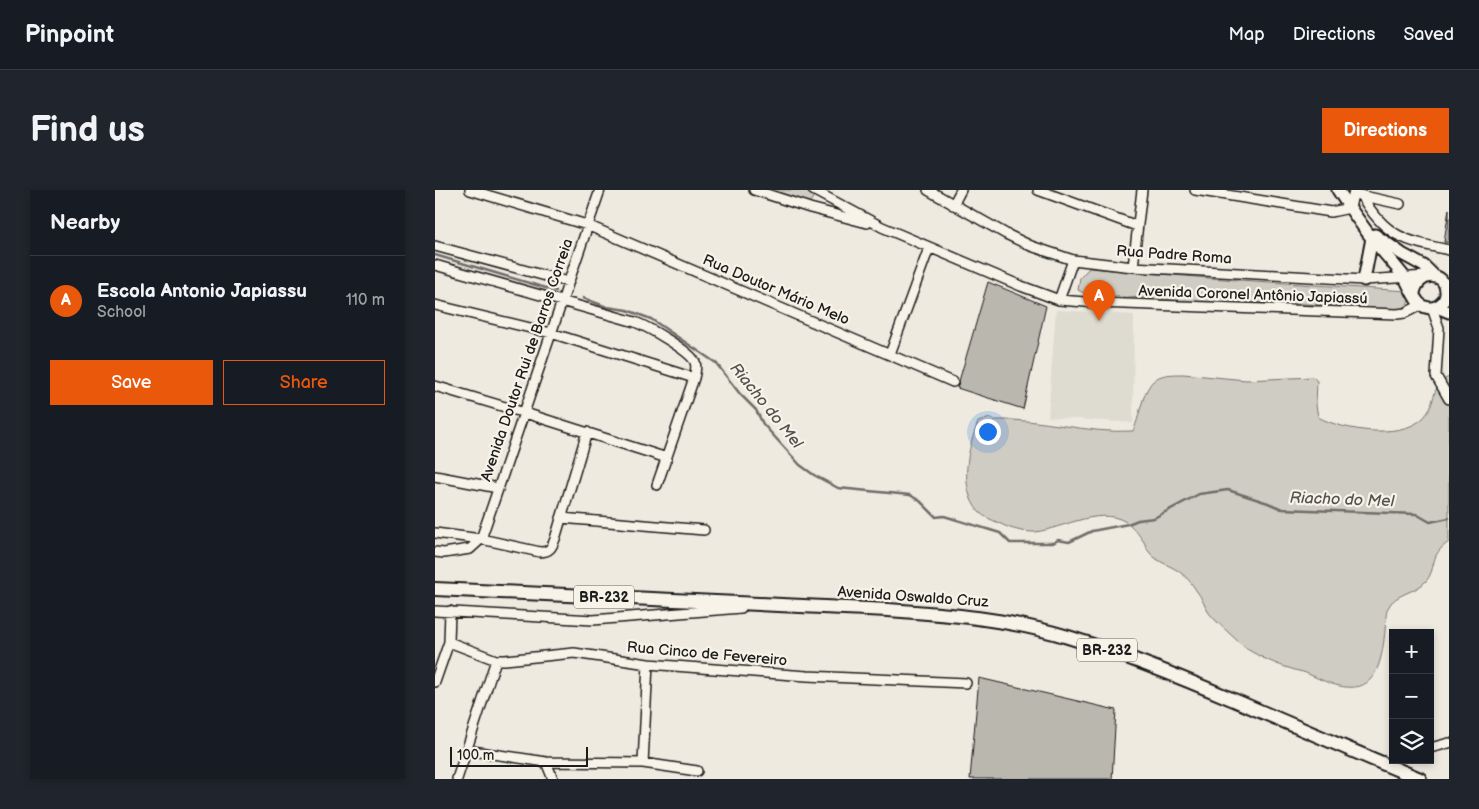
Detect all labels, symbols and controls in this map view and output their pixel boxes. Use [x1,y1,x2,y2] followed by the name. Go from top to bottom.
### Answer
[25,20,114,49] text: Pinpoint
[1229,24,1265,45] text: Map
[1293,24,1375,45] text: Directions
[1403,24,1454,45] text: Saved
[1322,108,1449,153] button: Directions
[30,109,145,152] text: Find us
[50,210,120,235] text: Nearby
[476,236,578,484] street label: Avenida Doutor Rui de Barros Correia
[1116,241,1232,269] street label: Rua Padre Roma
[700,250,852,330] street label: Rua Doutor Mário Melo
[97,280,307,303] text: Escola Antonio Japiassu
[1083,280,1115,321] pin: A
[1138,282,1368,308] street label: Avenida Coronel Antônio Japiassú
[61,291,71,310] text: A
[346,291,385,310] text: 110 m
[97,303,146,322] text: School
[726,359,807,454] water label: Riacho do Mel
[50,360,213,405] button: Save
[223,360,385,405] button: Share
[975,419,1001,445] your location
[1289,489,1396,511] water label: Riacho do Mel
[837,582,990,612] street label: Avenida Oswaldo Cruz
[574,586,634,608] road number: BR-232
[1389,629,1434,764] map controls
[1389,629,1434,674] button: +
[626,638,788,670] street label: Rua Cinco de Fevereiro
[1077,638,1137,662] road number: BR-232
[1389,674,1434,719] button: −
[1389,719,1434,764] button: layers
[450,744,587,767] scale bar
[457,747,494,764] text: 100 m

